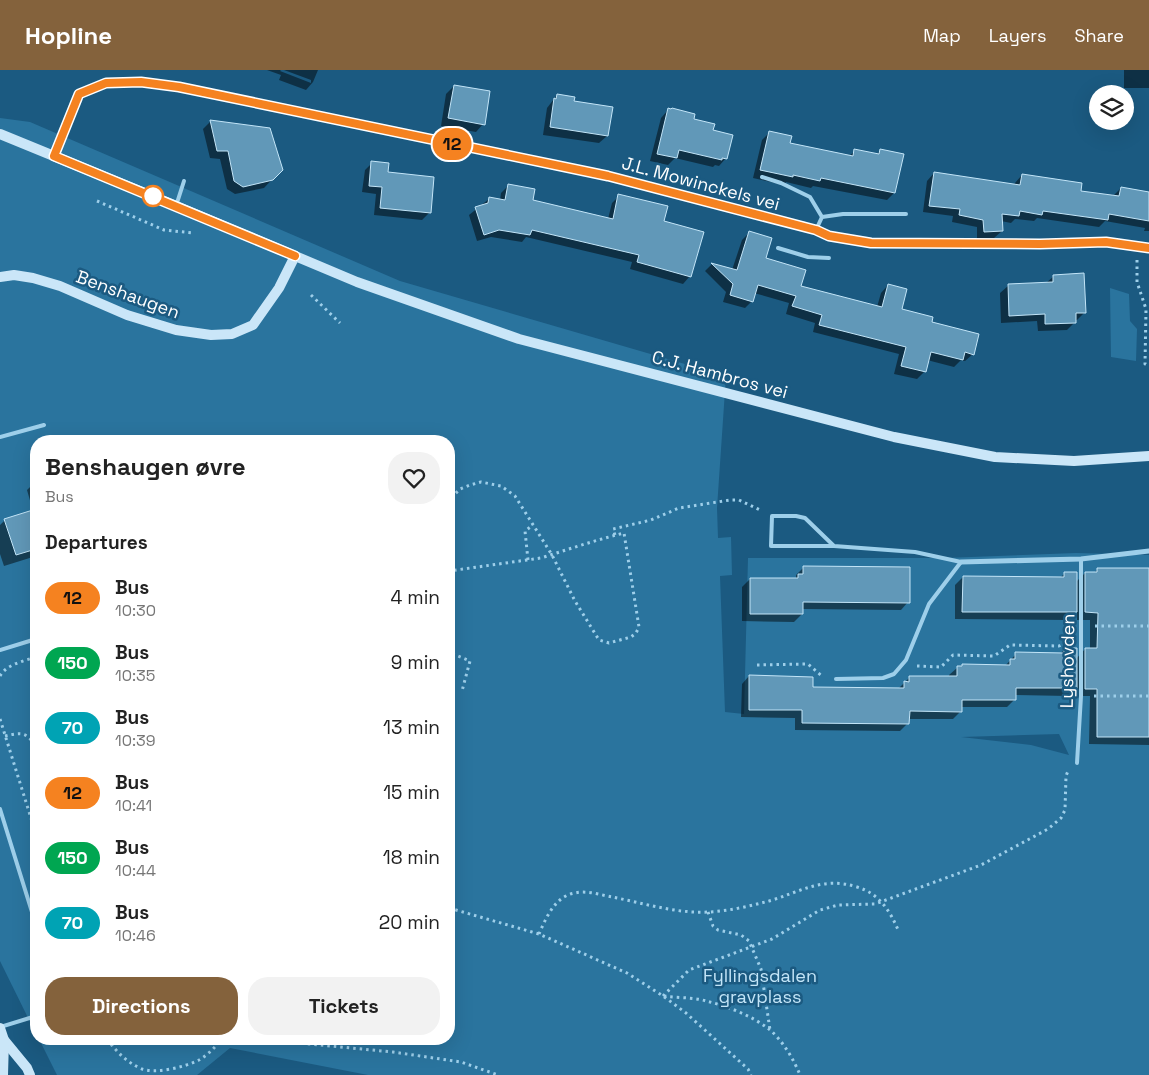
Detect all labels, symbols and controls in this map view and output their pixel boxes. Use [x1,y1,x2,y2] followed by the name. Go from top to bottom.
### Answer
[25,20,112,51] text: Hopline
[923,24,961,47] text: Map
[989,24,1046,47] text: Layers
[1074,24,1124,47] text: Share
[1089,85,1134,130] map controls
[1089,85,1134,130] button: layers
[430,128,474,160] line badge: 12
[443,132,461,155] text: 12
[619,151,783,215] street label: J.L. Mowinckels vei
[142,185,164,207] unlabelled marker
[73,265,183,323] street label: Benshaugen
[650,345,790,403] street label: C.J. Hambros vei
[45,451,246,482] text: Benshaugen øvre
[388,452,440,504] button: heart
[45,486,74,507] text: Bus
[45,530,148,555] text: Departures
[115,575,149,600] text: Bus
[391,585,440,610] text: 4 min
[63,586,82,609] text: 12
[115,600,156,621] text: 10:30
[1055,613,1079,709] street label: Lyshovden
[115,640,149,665] text: Bus
[391,650,440,675] text: 9 min
[57,651,88,674] text: 150
[115,665,155,686] text: 10:35
[115,705,149,730] text: Bus
[383,715,440,740] text: 13 min
[62,716,83,739] text: 70
[115,730,155,751] text: 10:39
[115,770,149,795] text: Bus
[383,780,440,805] text: 15 min
[63,781,82,804] text: 12
[115,795,152,816] text: 10:41
[115,835,149,860] text: Bus
[383,845,440,870] text: 18 min
[57,846,88,869] text: 150
[115,860,156,881] text: 10:44
[115,900,149,925] text: Bus
[379,910,440,935] text: 20 min
[62,911,83,934] text: 70
[115,925,156,946] text: 10:46
[703,964,817,1008] park label: Fyllingsdalen gravplass
[45,977,238,1035] button: Directions
[248,977,440,1035] button: Tickets

